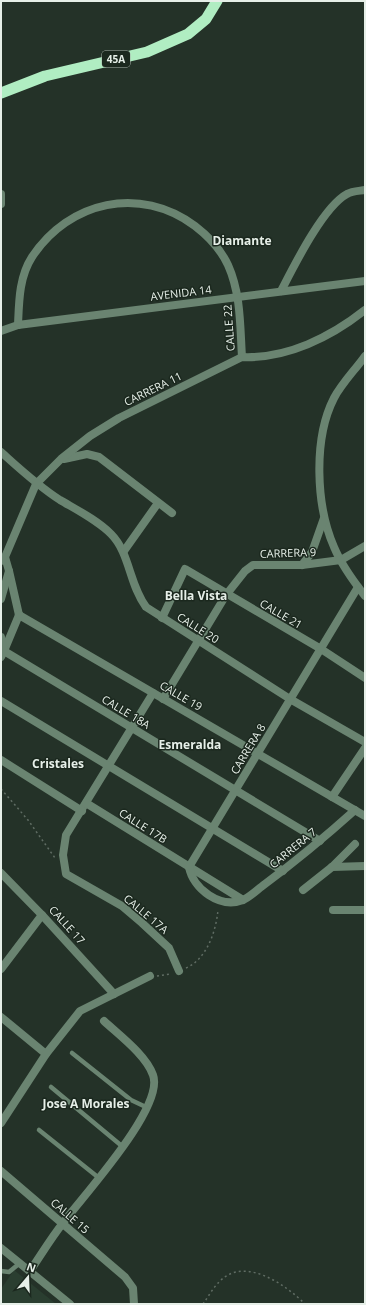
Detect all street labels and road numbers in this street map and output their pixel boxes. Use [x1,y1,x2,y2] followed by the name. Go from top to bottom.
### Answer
[102,51,130,67] road number: 45A
[150,281,213,304] street label: AVENIDA 14
[219,304,238,352] street label: CALLE 22
[121,368,184,409] street label: CARRERA 11
[260,544,316,561] street label: CARRERA 9
[257,595,305,632] street label: CALLE 21
[174,609,222,646] street label: CALLE 20
[157,677,205,714] street label: CALLE 19
[99,691,153,732] street label: CALLE 18A
[227,721,269,777] street label: CARRERA 8
[116,805,170,846] street label: CALLE 17B
[266,824,319,871] street label: CARRERA 7
[121,891,172,937] street label: CALLE 17A
[46,902,89,947] street label: CALLE 17
[48,1195,93,1237] street label: CALLE 15

